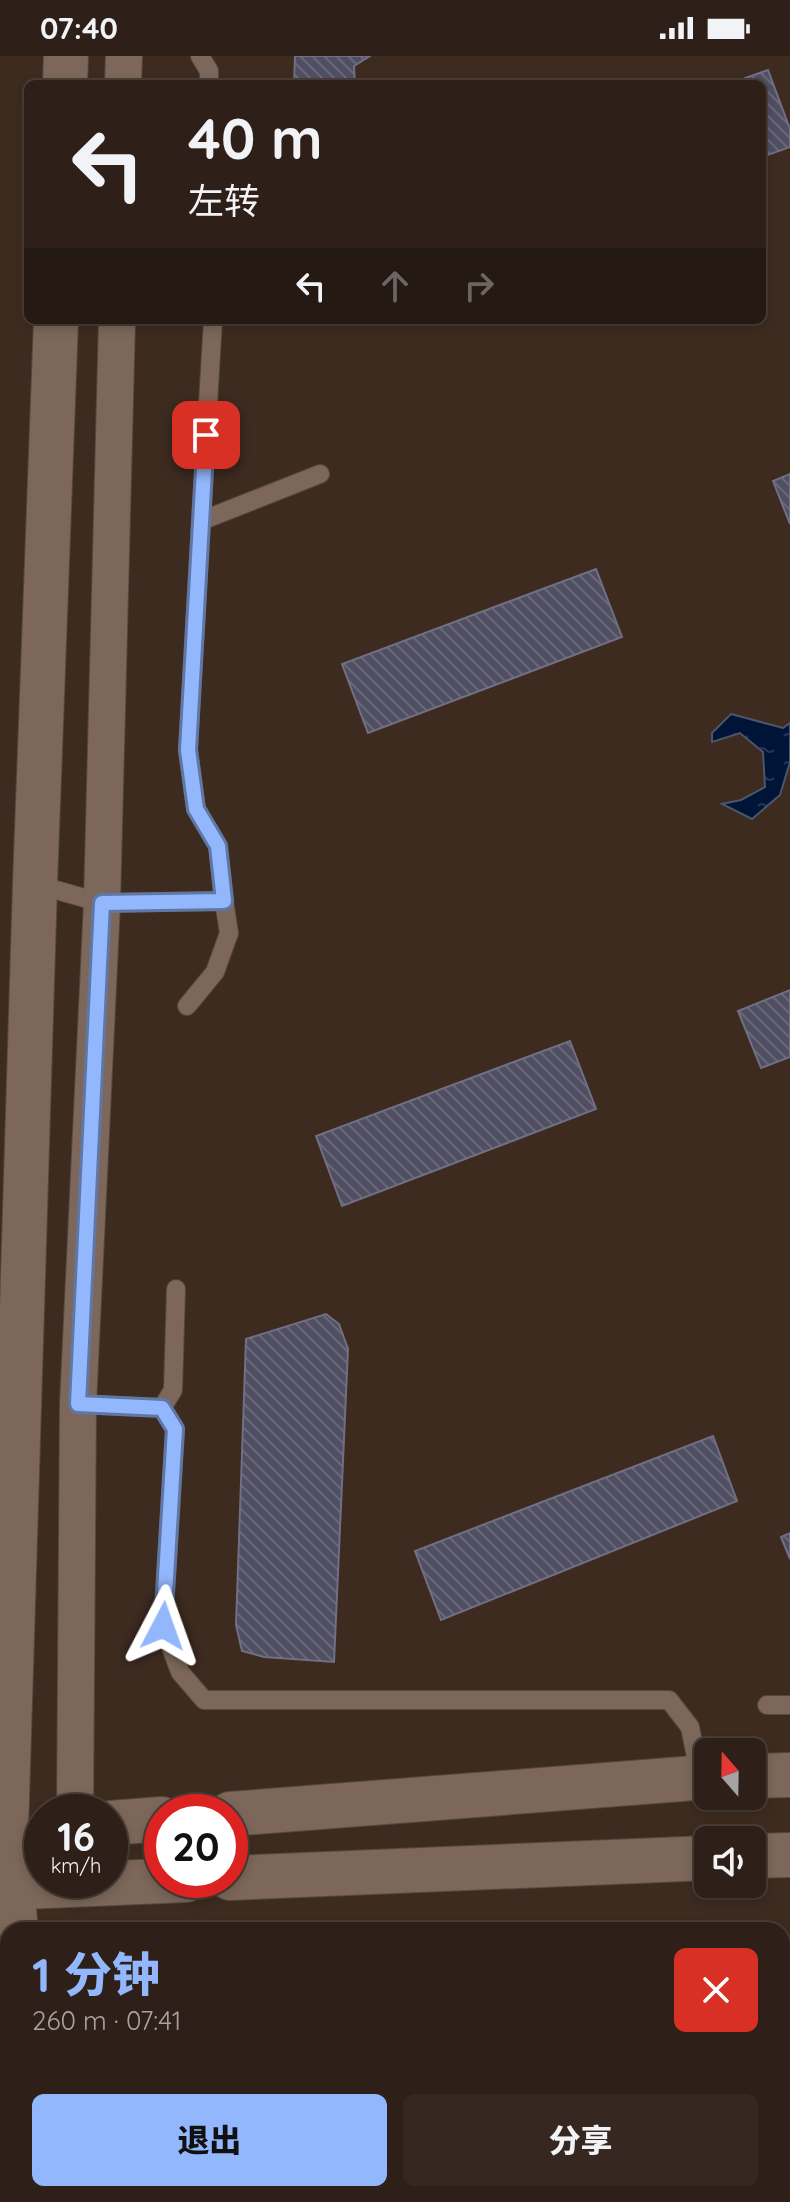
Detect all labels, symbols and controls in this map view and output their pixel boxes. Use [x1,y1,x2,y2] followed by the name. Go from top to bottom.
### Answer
[40,9,118,47] text: 07:40
[188,103,323,173] text: 40 m
[56,112,160,216] icon: left
[188,178,260,223] text: 左转
[289,264,333,308] icon: left
[373,264,417,308] icon: ahead
[457,264,501,308] icon: right
[172,401,240,469] pin
[184,413,228,457] icon: arrive
[121,1584,205,1668] position arrow
[694,1738,766,1810] north arrow
[694,1738,766,1898] map controls
[144,1794,248,1898] speed limit sign: 20
[57,1811,95,1861] text: 16
[694,1826,766,1898] button: sound
[51,1853,101,1878] text: km/h
[32,1944,160,2004] text: 1 分钟
[674,1948,758,2032] button: close
[32,2004,181,2037] text: 260 m · 07:41
[32,2094,387,2186] button: 退出
[403,2094,758,2186] button: 分享

